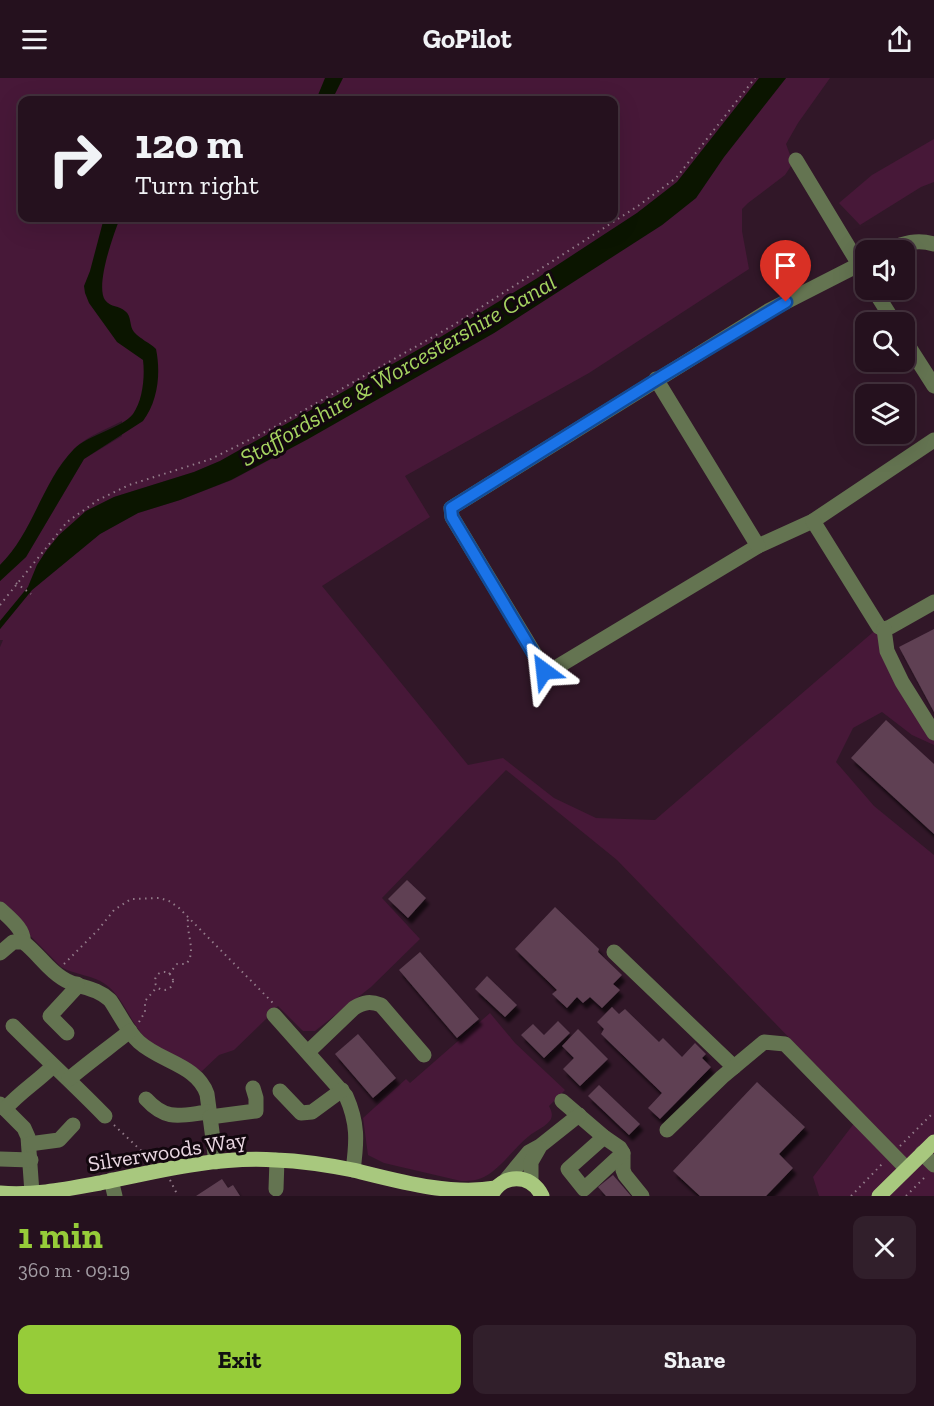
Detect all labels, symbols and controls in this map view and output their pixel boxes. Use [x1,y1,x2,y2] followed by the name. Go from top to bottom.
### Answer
[18,23,51,56] icon: menu
[423,23,511,55] text: GoPilot
[883,23,916,56] icon: share
[135,118,243,169] text: 120 m
[36,120,114,198] icon: right
[135,169,259,201] text: Turn right
[760,240,811,302] pin
[855,240,915,444] map controls
[855,240,915,300] button: sound
[769,249,802,282] icon: arrive
[235,267,561,472] water label: Staffordshire & Worcestershire Canal
[855,312,915,372] button: search
[855,384,915,444] button: layers
[512,639,576,703] position arrow
[86,1126,249,1177] street label: Silverwoods Way
[18,1214,103,1257] text: 1 min
[853,1216,916,1279] button: close
[18,1258,130,1282] text: 360 m · 09:19
[18,1325,461,1394] button: Exit
[473,1325,916,1394] button: Share

